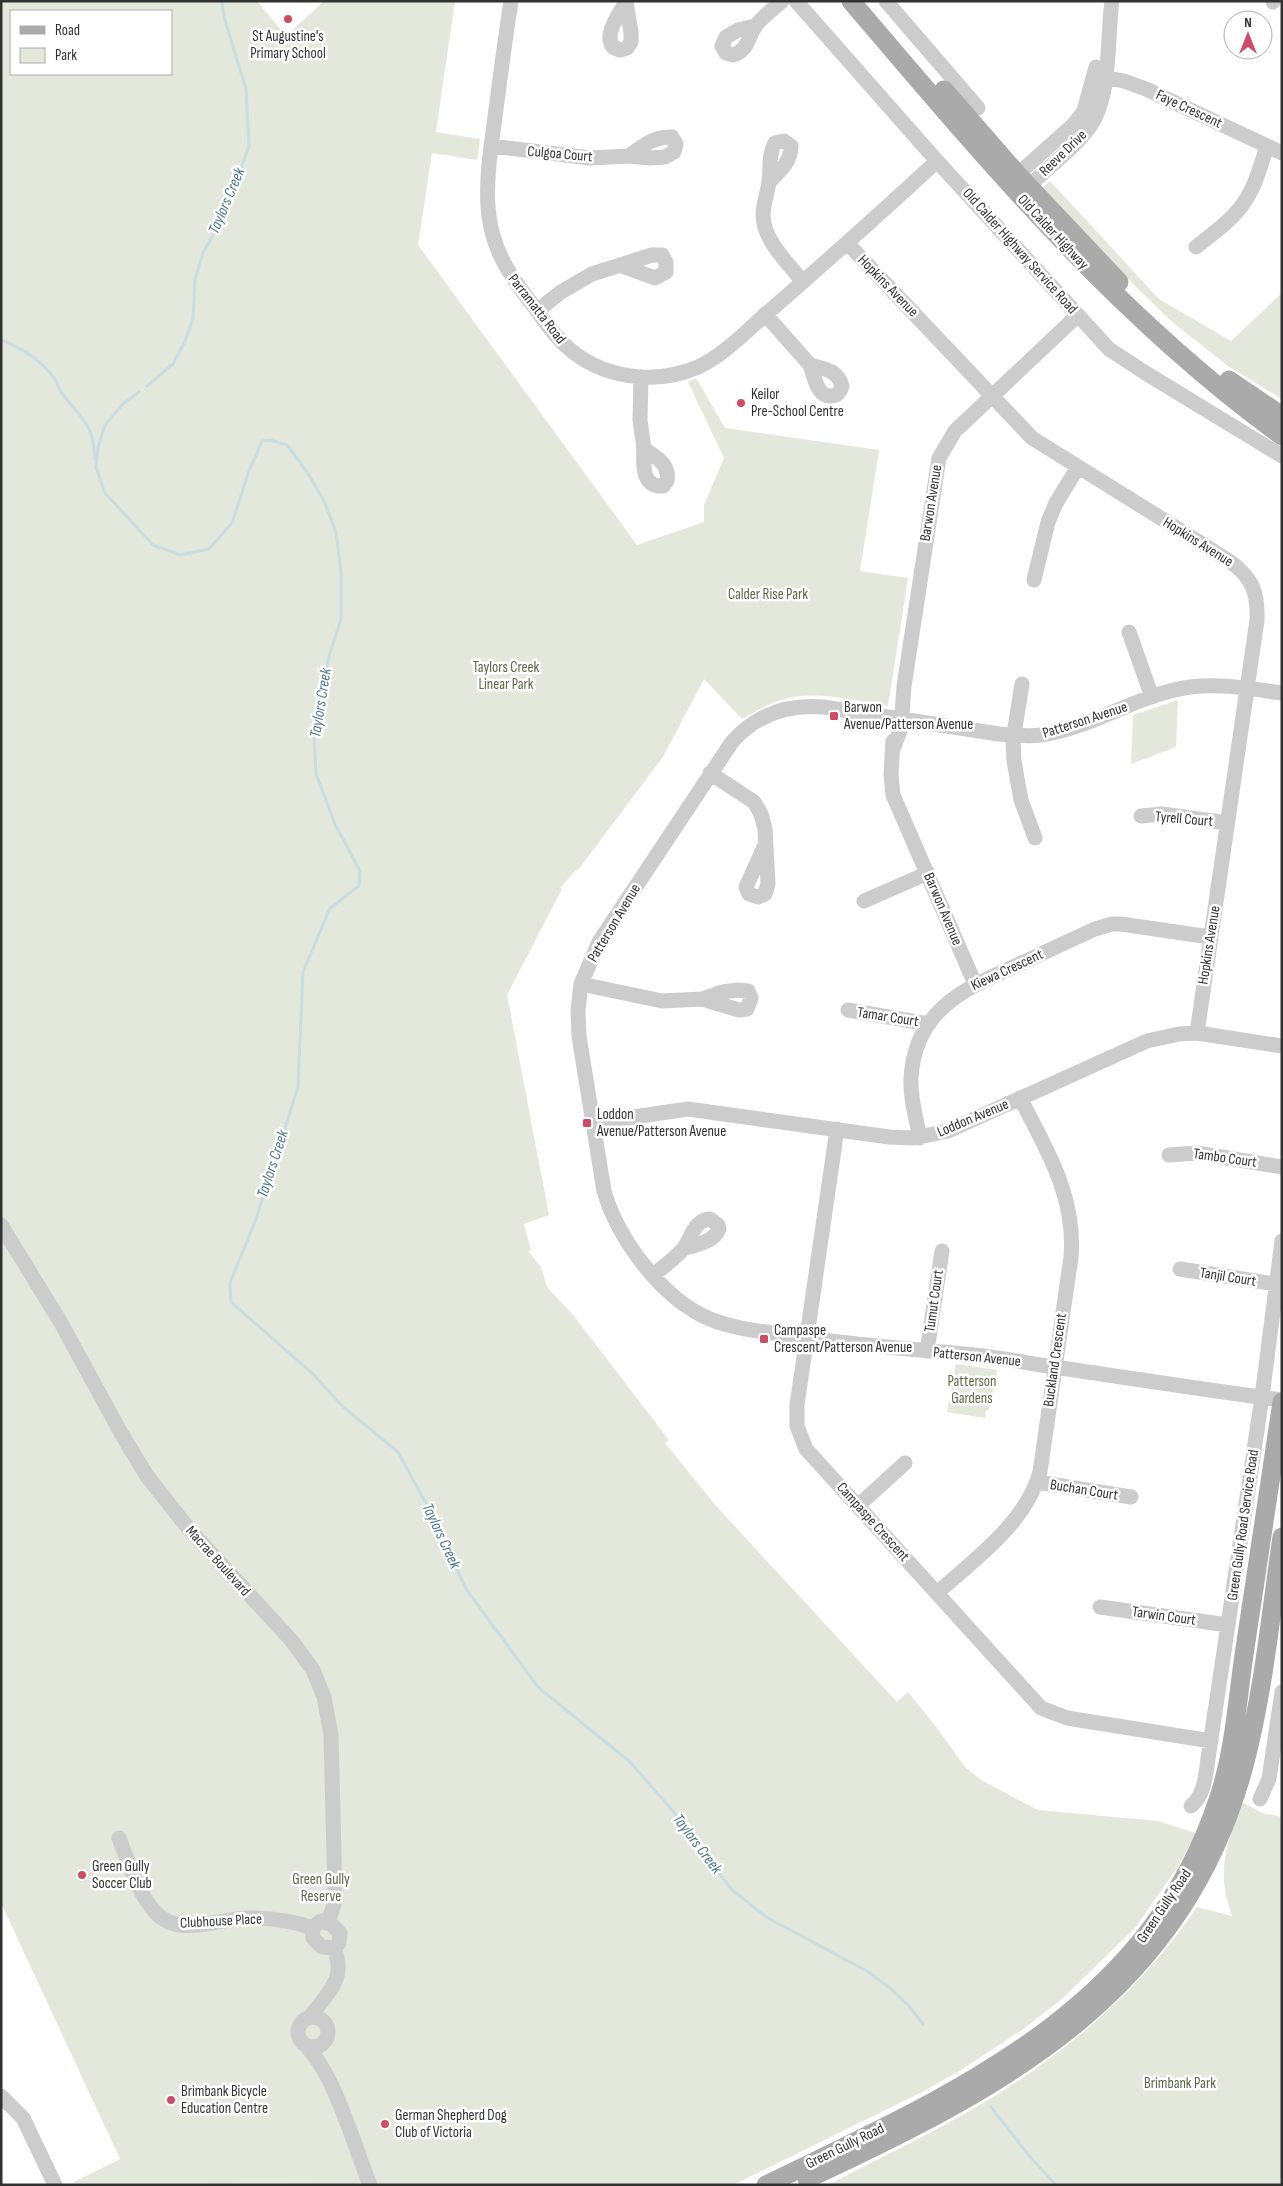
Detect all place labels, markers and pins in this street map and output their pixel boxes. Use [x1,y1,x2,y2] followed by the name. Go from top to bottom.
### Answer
[282,13,294,25] marker: St Augustine's Primary School
[250,27,326,63] place label: St Augustine's Primary School
[751,385,844,421] place label: Keilor Pre-School Centre
[735,397,747,409] marker: Keilor Pre-School Centre
[843,698,973,734] place label: Barwon Avenue/Patterson Avenue
[828,710,840,722] marker: Barwon Avenue/Patterson Avenue
[596,1105,726,1141] place label: Loddon Avenue/Patterson Avenue
[581,1117,593,1129] marker: Loddon Avenue/Patterson Avenue
[774,1321,912,1357] place label: Campaspe Crescent/Patterson Avenue
[758,1333,770,1345] marker: Campaspe Crescent/Patterson Avenue
[92,1857,152,1893] place label: Green Gully Soccer Club
[76,1869,88,1881] marker: Green Gully Soccer Club
[181,2082,268,2118] place label: Brimbank Bicycle Education Centre
[165,2094,177,2106] marker: Brimbank Bicycle Education Centre
[395,2106,507,2142] place label: German Shepherd Dog Club of Victoria
[379,2118,391,2130] marker: German Shepherd Dog Club of Victoria

